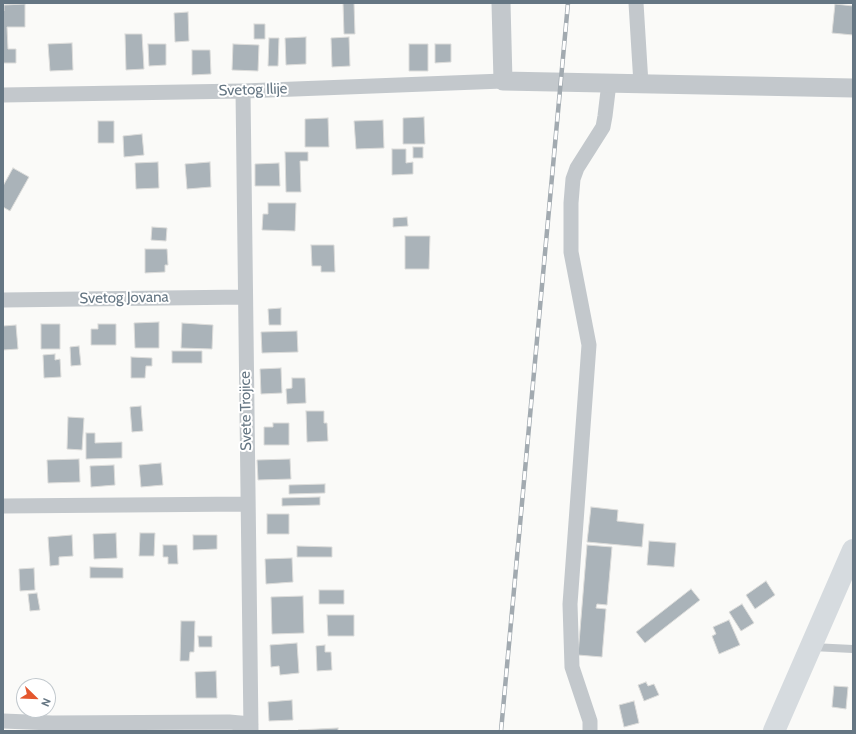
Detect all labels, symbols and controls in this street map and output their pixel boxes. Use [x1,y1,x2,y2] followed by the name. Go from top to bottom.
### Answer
[218,80,288,100] street label: Svetog Ilije
[79,288,169,308] street label: Svetog Jovana
[236,371,256,451] street label: Svete Trojice
[16,678,56,718] north arrow
[38,696,54,709] text: N

